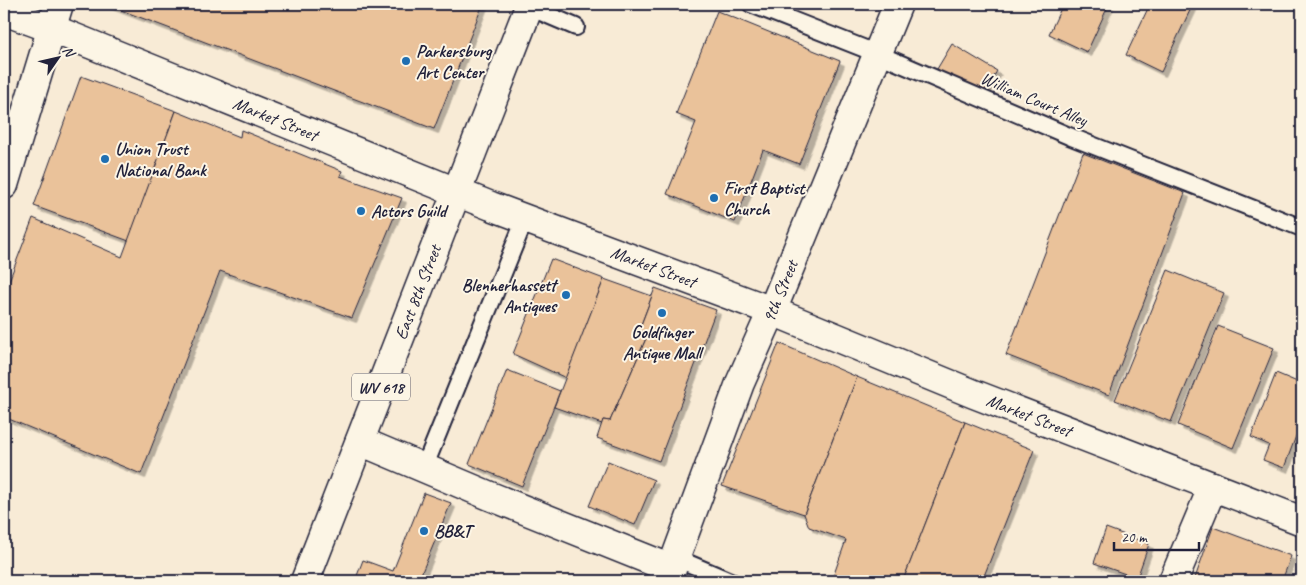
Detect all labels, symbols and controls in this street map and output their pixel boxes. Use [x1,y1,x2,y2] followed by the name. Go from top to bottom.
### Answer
[32,32,82,82] north arrow
[416,40,493,83] place label: Parkersburg Art Center
[59,43,79,61] text: N
[400,55,412,67] marker: Parkersburg Art Center
[977,67,1092,132] street label: William Court Alley
[230,92,324,147] street label: Market Street
[115,138,208,181] place label: Union Trust National Bank
[99,153,111,165] marker: Union Trust National Bank
[724,177,807,220] place label: First Baptist Church
[708,192,720,204] marker: First Baptist Church
[371,200,449,222] place label: Actors Guild
[355,205,367,217] marker: Actors Guild
[389,240,447,342] street label: East 8th Street
[608,241,702,294] street label: Market Street
[757,255,803,326] street label: 9th Street
[462,274,559,317] place label: Blennerhassett Antiques
[560,289,572,301] marker: Blennerhassett Antiques
[656,307,668,319] marker: Goldfinger Antique Mall
[623,321,705,364] place label: Goldfinger Antique Mall
[352,374,410,401] road number: WV 618
[983,389,1077,443] street label: Market Street
[434,520,475,542] place label: BB&T
[1114,520,1198,552] scale bar
[418,525,430,537] marker: BB&T
[1121,528,1148,547] text: 20 m

